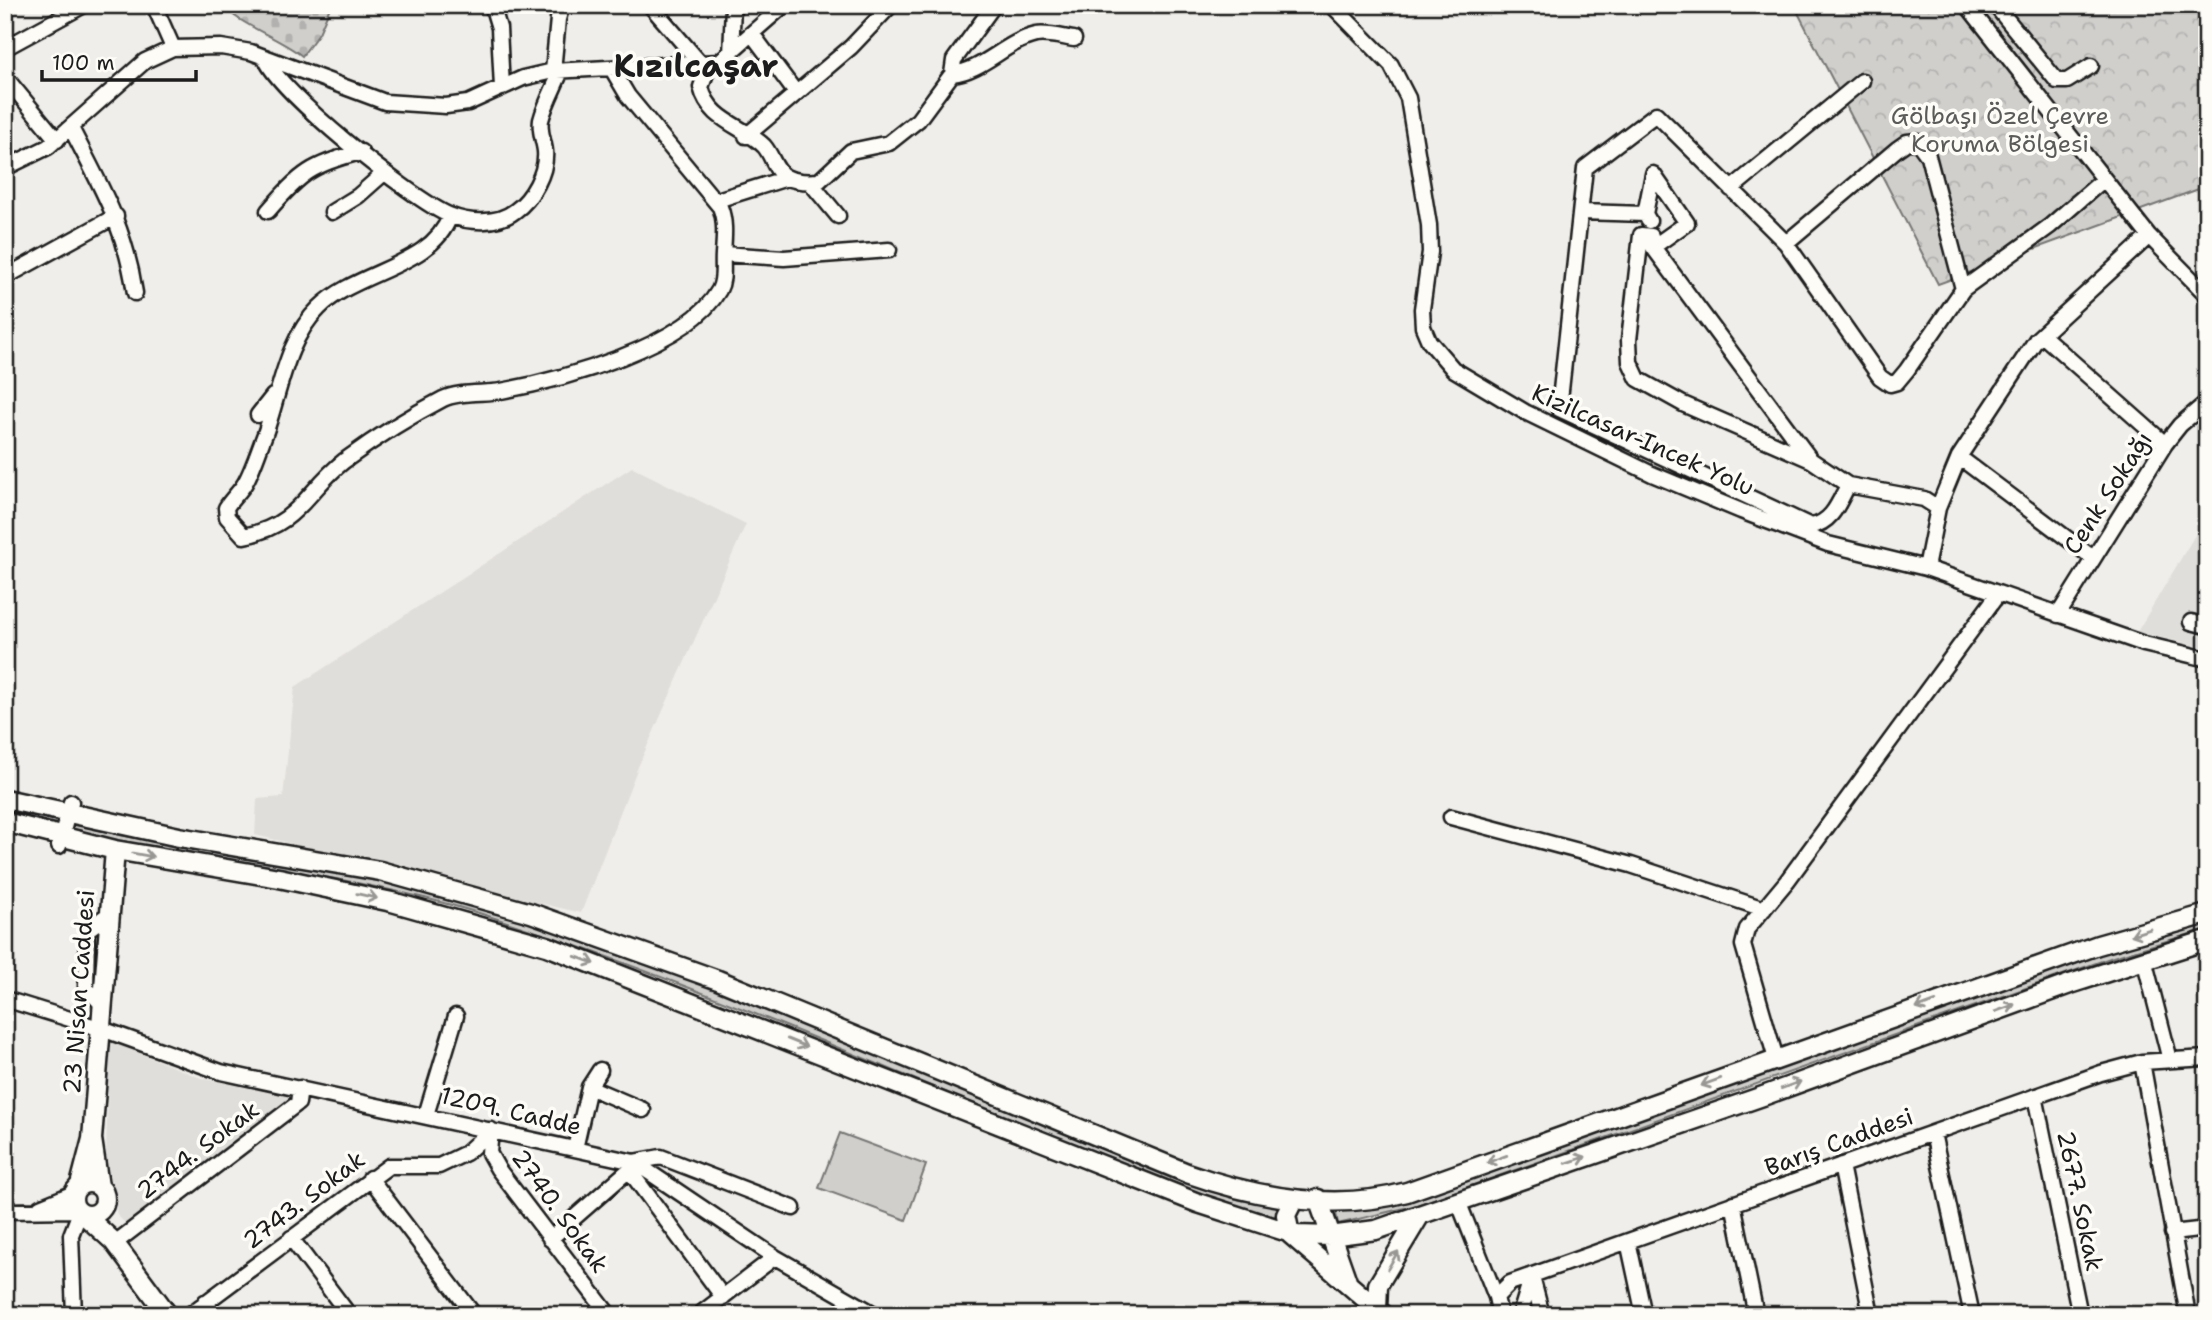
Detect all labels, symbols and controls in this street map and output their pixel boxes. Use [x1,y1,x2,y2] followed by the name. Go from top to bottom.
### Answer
[42,38,196,82] scale bar
[613,44,779,87] district label: Kızılcaşar
[52,49,115,77] text: 100 m
[1891,100,2109,160] park label: Gölbaşı Özel Çevre Koruma Bölgesi
[1527,377,1759,503] street label: Kizilcasar-Incek Yolu
[2056,425,2160,561] street label: Cenk Sokağı
[131,849,154,862] one-way arrow
[56,889,102,1095] street label: 23 Nisan Caddesi
[355,890,378,903] one-way arrow
[2130,927,2152,940] one-way arrow
[574,954,596,967] one-way arrow
[1915,1000,1937,1012] one-way arrow
[1994,1000,2016,1013] one-way arrow
[786,1037,807,1050] one-way arrow
[1701,1077,1723,1089] one-way arrow
[1780,1078,1802,1091] one-way arrow
[437,1079,585,1143] street label: 1209. Cadde
[130,1093,266,1207] street label: 2744. Sokak
[1760,1100,1918,1184] street label: Barış Caddesi
[2050,1128,2110,1274] street label: 2677. Sokak
[504,1143,616,1279] street label: 2740. Sokak
[236,1144,372,1256] street label: 2743. Sokak
[1565,1153,1587,1165] one-way arrow
[1487,1154,1509,1166] one-way arrow
[1386,1251,1400,1271] one-way arrow

